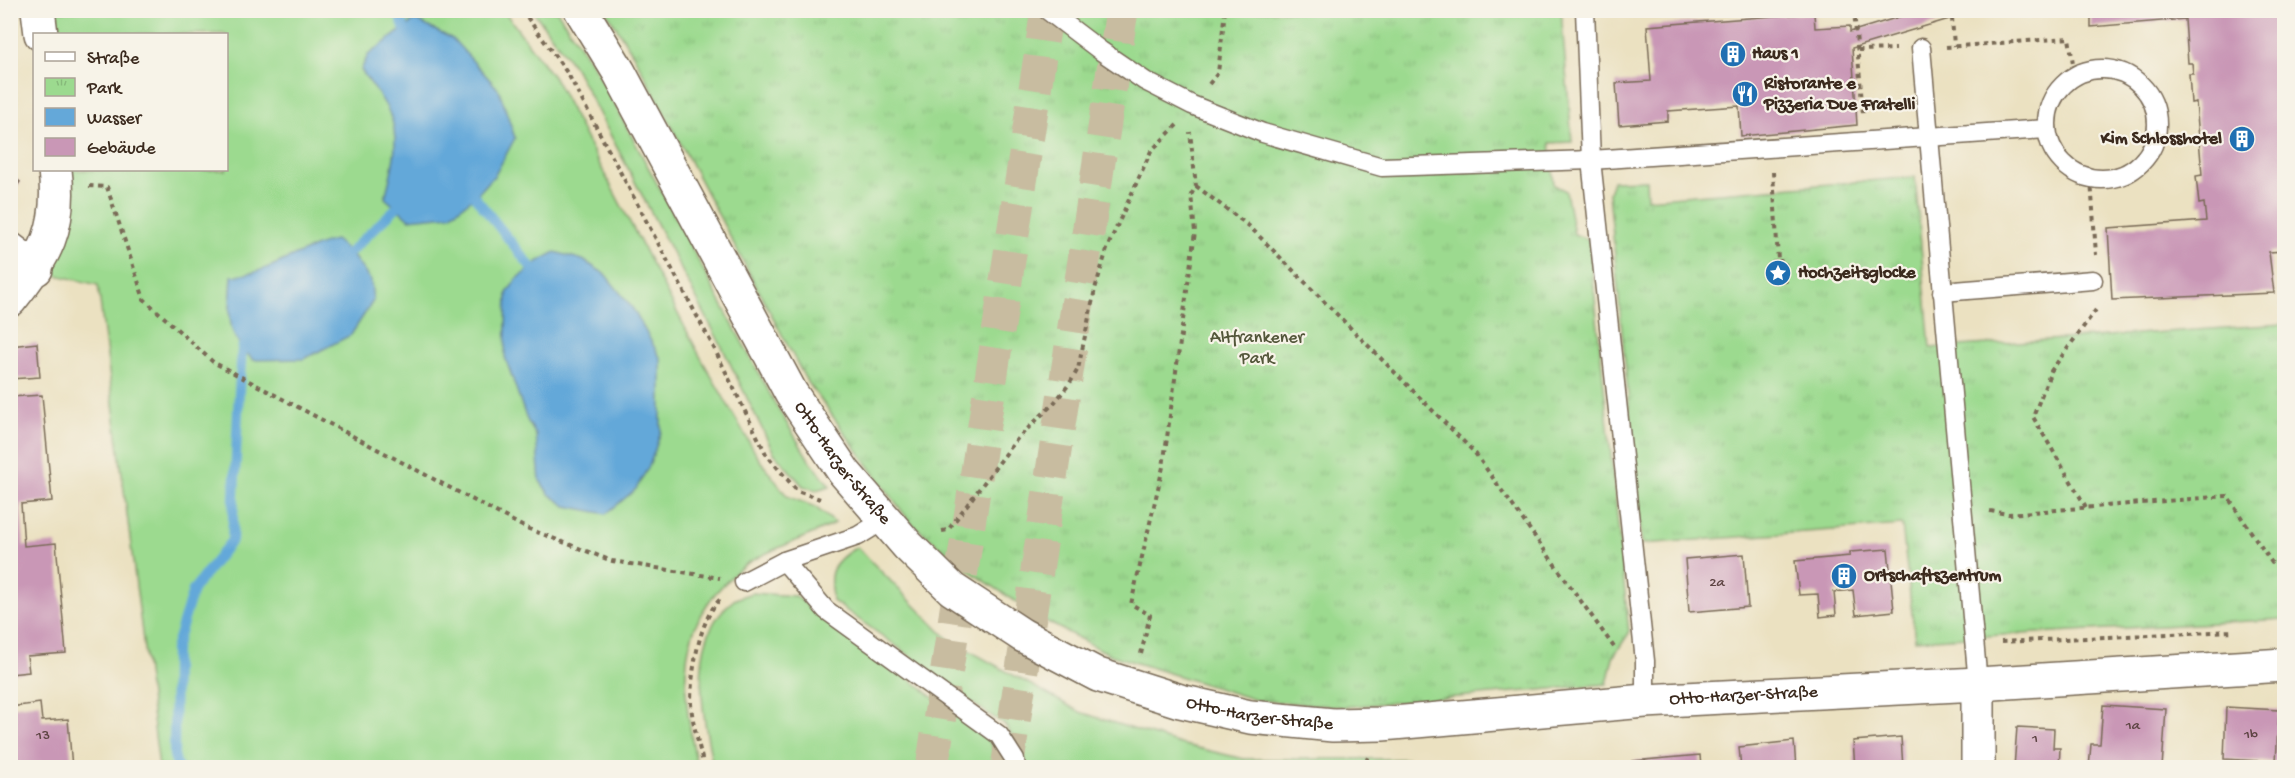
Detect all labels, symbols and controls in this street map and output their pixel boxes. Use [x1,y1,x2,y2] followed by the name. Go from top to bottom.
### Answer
[33,33,228,171] legend
[1718,39,1748,69] building icon: Haus 1
[1752,44,1799,65] place label: Haus 1
[87,49,140,70] text: Straße
[1763,74,1915,116] place label: Ristorante e Pizzeria Due Fratelli
[86,79,123,100] text: Park
[1730,79,1760,109] restaurant icon: Ristorante e Pizzeria Due Fratelli
[87,109,143,130] text: Wasser
[2227,124,2257,154] building icon: Kim Schlosshotel
[2100,129,2222,150] place label: Kim Schlosshotel
[87,139,156,160] text: Gebäude
[1763,258,1793,288] place icon: Hochzeitsglocke
[1798,263,1916,284] place label: Hochzeitsglocke
[1210,328,1306,370] park label: Altfrankener Park
[789,398,896,530] street label: Otto-Harzer-Straße
[1829,561,1859,591] building icon: Ortschaftszentrum
[1864,566,2001,587] place label: Ortschaftszentrum
[1709,574,1726,592] house number: 2a
[1669,682,1819,710] street label: Otto-Harzer-Straße
[1184,692,1335,736] street label: Otto-Harzer-Straße
[2125,717,2141,735] house number: 1a
[2243,726,2258,744] house number: 1b
[35,727,50,745] house number: 13
[2031,730,2038,748] house number: 1

